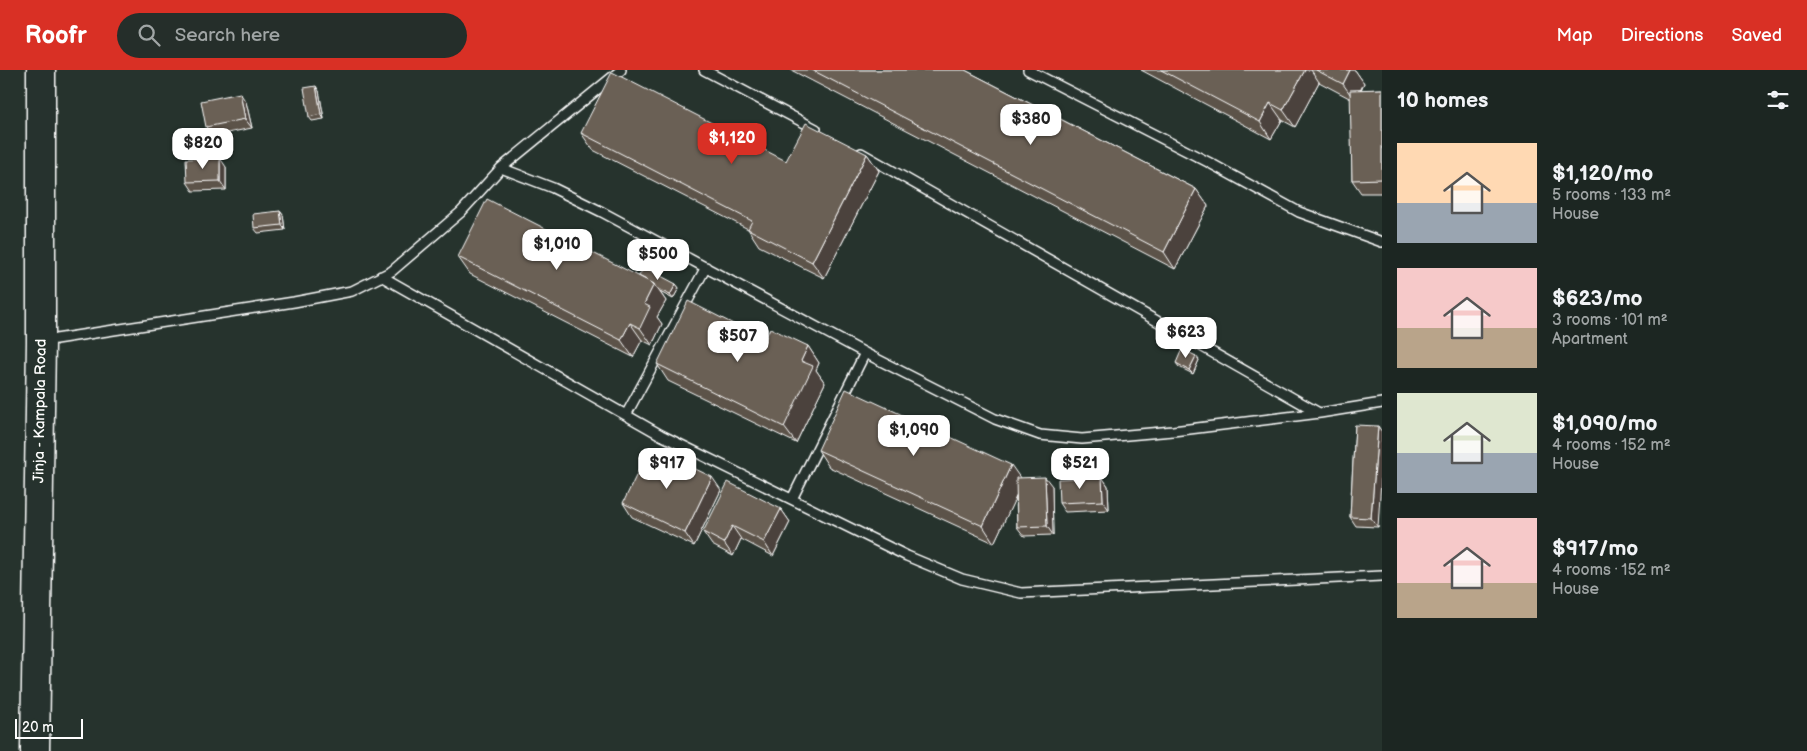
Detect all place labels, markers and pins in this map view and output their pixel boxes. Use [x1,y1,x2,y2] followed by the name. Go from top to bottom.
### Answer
[1001,104,1061,146] pin: $380
[691,122,773,165] pin: $1,120
[173,128,233,170] pin: $820
[516,228,598,271] pin: $1,010
[628,238,688,281] pin: $500
[1156,316,1216,359] pin: $623
[708,320,768,363] pin: $507
[873,414,955,457] pin: $1,090
[637,448,697,490] pin: $917
[1050,448,1110,490] pin: $521

